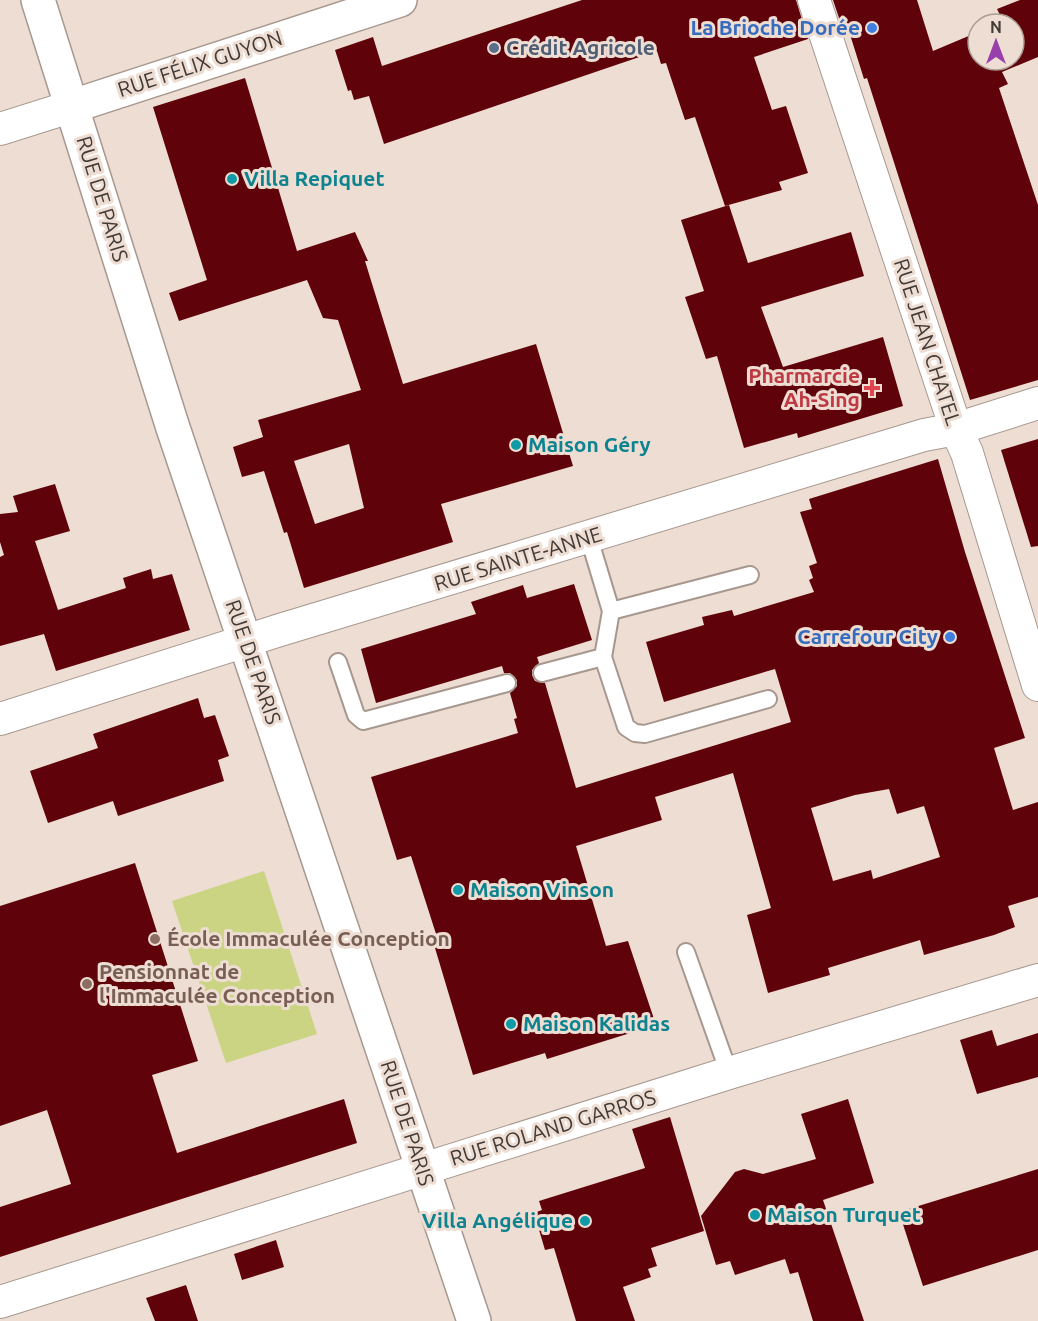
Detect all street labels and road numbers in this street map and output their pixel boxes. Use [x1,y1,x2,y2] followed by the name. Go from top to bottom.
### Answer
[114,25,285,101] street label: RUE FÉLIX GUYON
[72,133,133,264] street label: RUE DE PARIS
[890,255,966,428] street label: RUE JEAN CHATEL
[431,521,604,595] street label: RUE SAINTE-ANNE
[221,596,286,727] street label: RUE DE PARIS
[376,1057,439,1188] street label: RUE DE PARIS
[447,1084,659,1170] street label: RUE ROLAND GARROS

